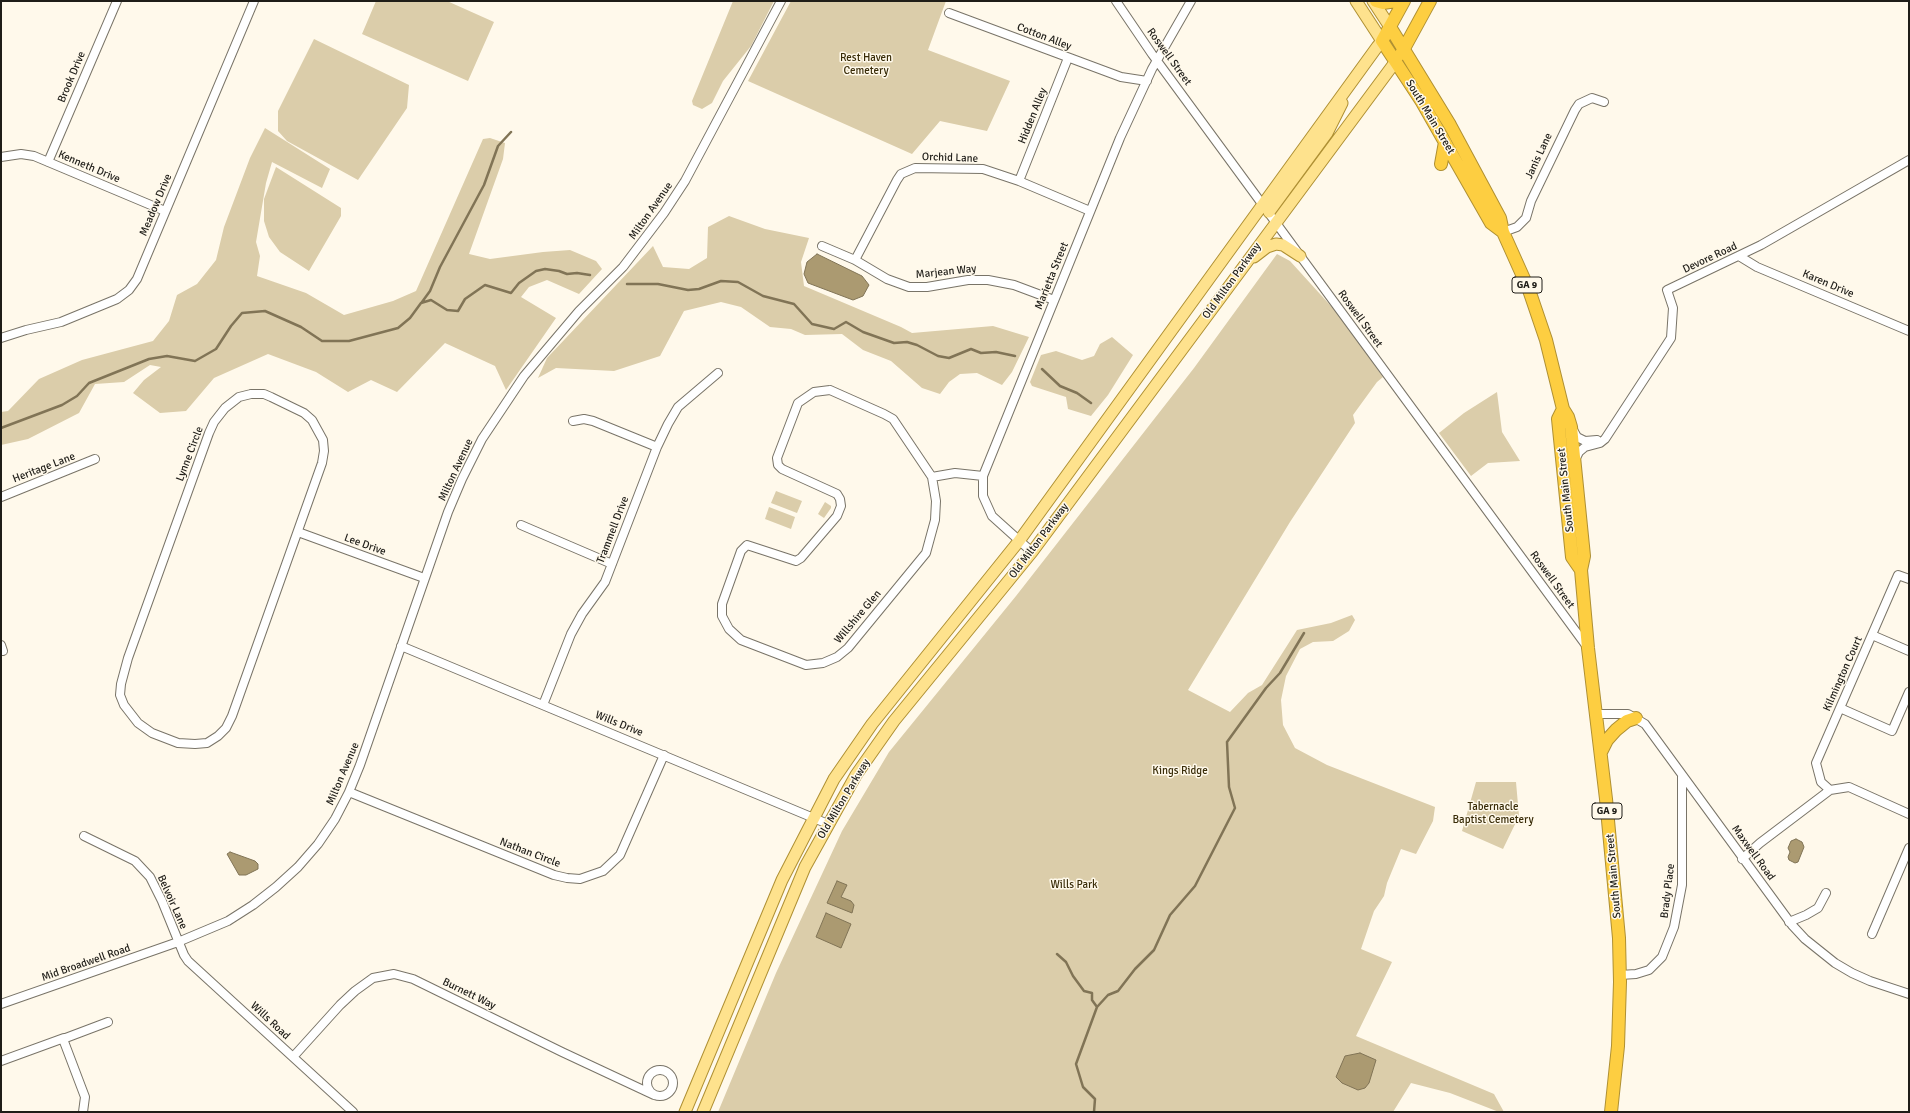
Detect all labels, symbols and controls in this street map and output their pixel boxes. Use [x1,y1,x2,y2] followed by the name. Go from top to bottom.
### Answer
[1015,21,1073,53] street label: Cotton Alley
[1144,26,1194,88] street label: Roswell Street
[55,49,89,105] street label: Brook Drive
[840,51,892,77] park label: Rest Haven Cemetery
[1403,77,1457,157] street label: South Main Street
[1016,86,1050,146] street label: Hidden Alley
[1523,131,1555,181] street label: Janis Lane
[56,148,122,186] street label: Kenneth Drive
[922,150,978,166] street label: Orchid Lane
[137,172,175,238] street label: Meadow Drive
[626,180,676,242] street label: Milton Avenue
[1032,240,1072,312] street label: Marietta Street
[1200,240,1264,322] street label: Old Milton Parkway
[1681,240,1739,276] street label: Devore Road
[915,262,977,282] street label: Marjean Way
[1800,267,1856,301] street label: Karen Drive
[1512,277,1542,293] road number: GA 9
[1335,288,1385,350] street label: Roswell Street
[174,425,206,483] street label: Lynne Circle
[436,437,476,503] street label: Milton Avenue
[1555,447,1577,533] street label: South Main Street
[11,450,77,486] street label: Heritage Lane
[594,495,632,565] street label: Trammell Drive
[1006,501,1072,581] street label: Old Milton Parkway
[342,531,388,559] street label: Lee Drive
[1527,549,1577,611] street label: Roswell Street
[832,588,884,646] street label: Willshire Glen
[1821,634,1865,714] street label: Kilmington Court
[593,708,645,740] street label: Wills Drive
[324,740,362,808] street label: Milton Avenue
[815,757,873,841] street label: Old Milton Parkway
[1152,764,1208,778] park label: Kings Ridge
[1452,800,1534,826] park label: Tabernacle Baptist Cemetery
[1592,803,1622,819] road number: GA 9
[1728,823,1778,883] street label: Maxwell Road
[1604,833,1624,919] street label: South Main Street
[498,835,562,871] street label: Nathan Circle
[1658,863,1678,919] street label: Brady Place
[154,873,190,931] street label: Belvoir Lane
[1050,878,1098,892] park label: Wills Park
[40,942,132,984] street label: Mid Broadwell Road
[440,975,498,1013] street label: Burnett Way
[247,999,293,1043] street label: Wills Road

